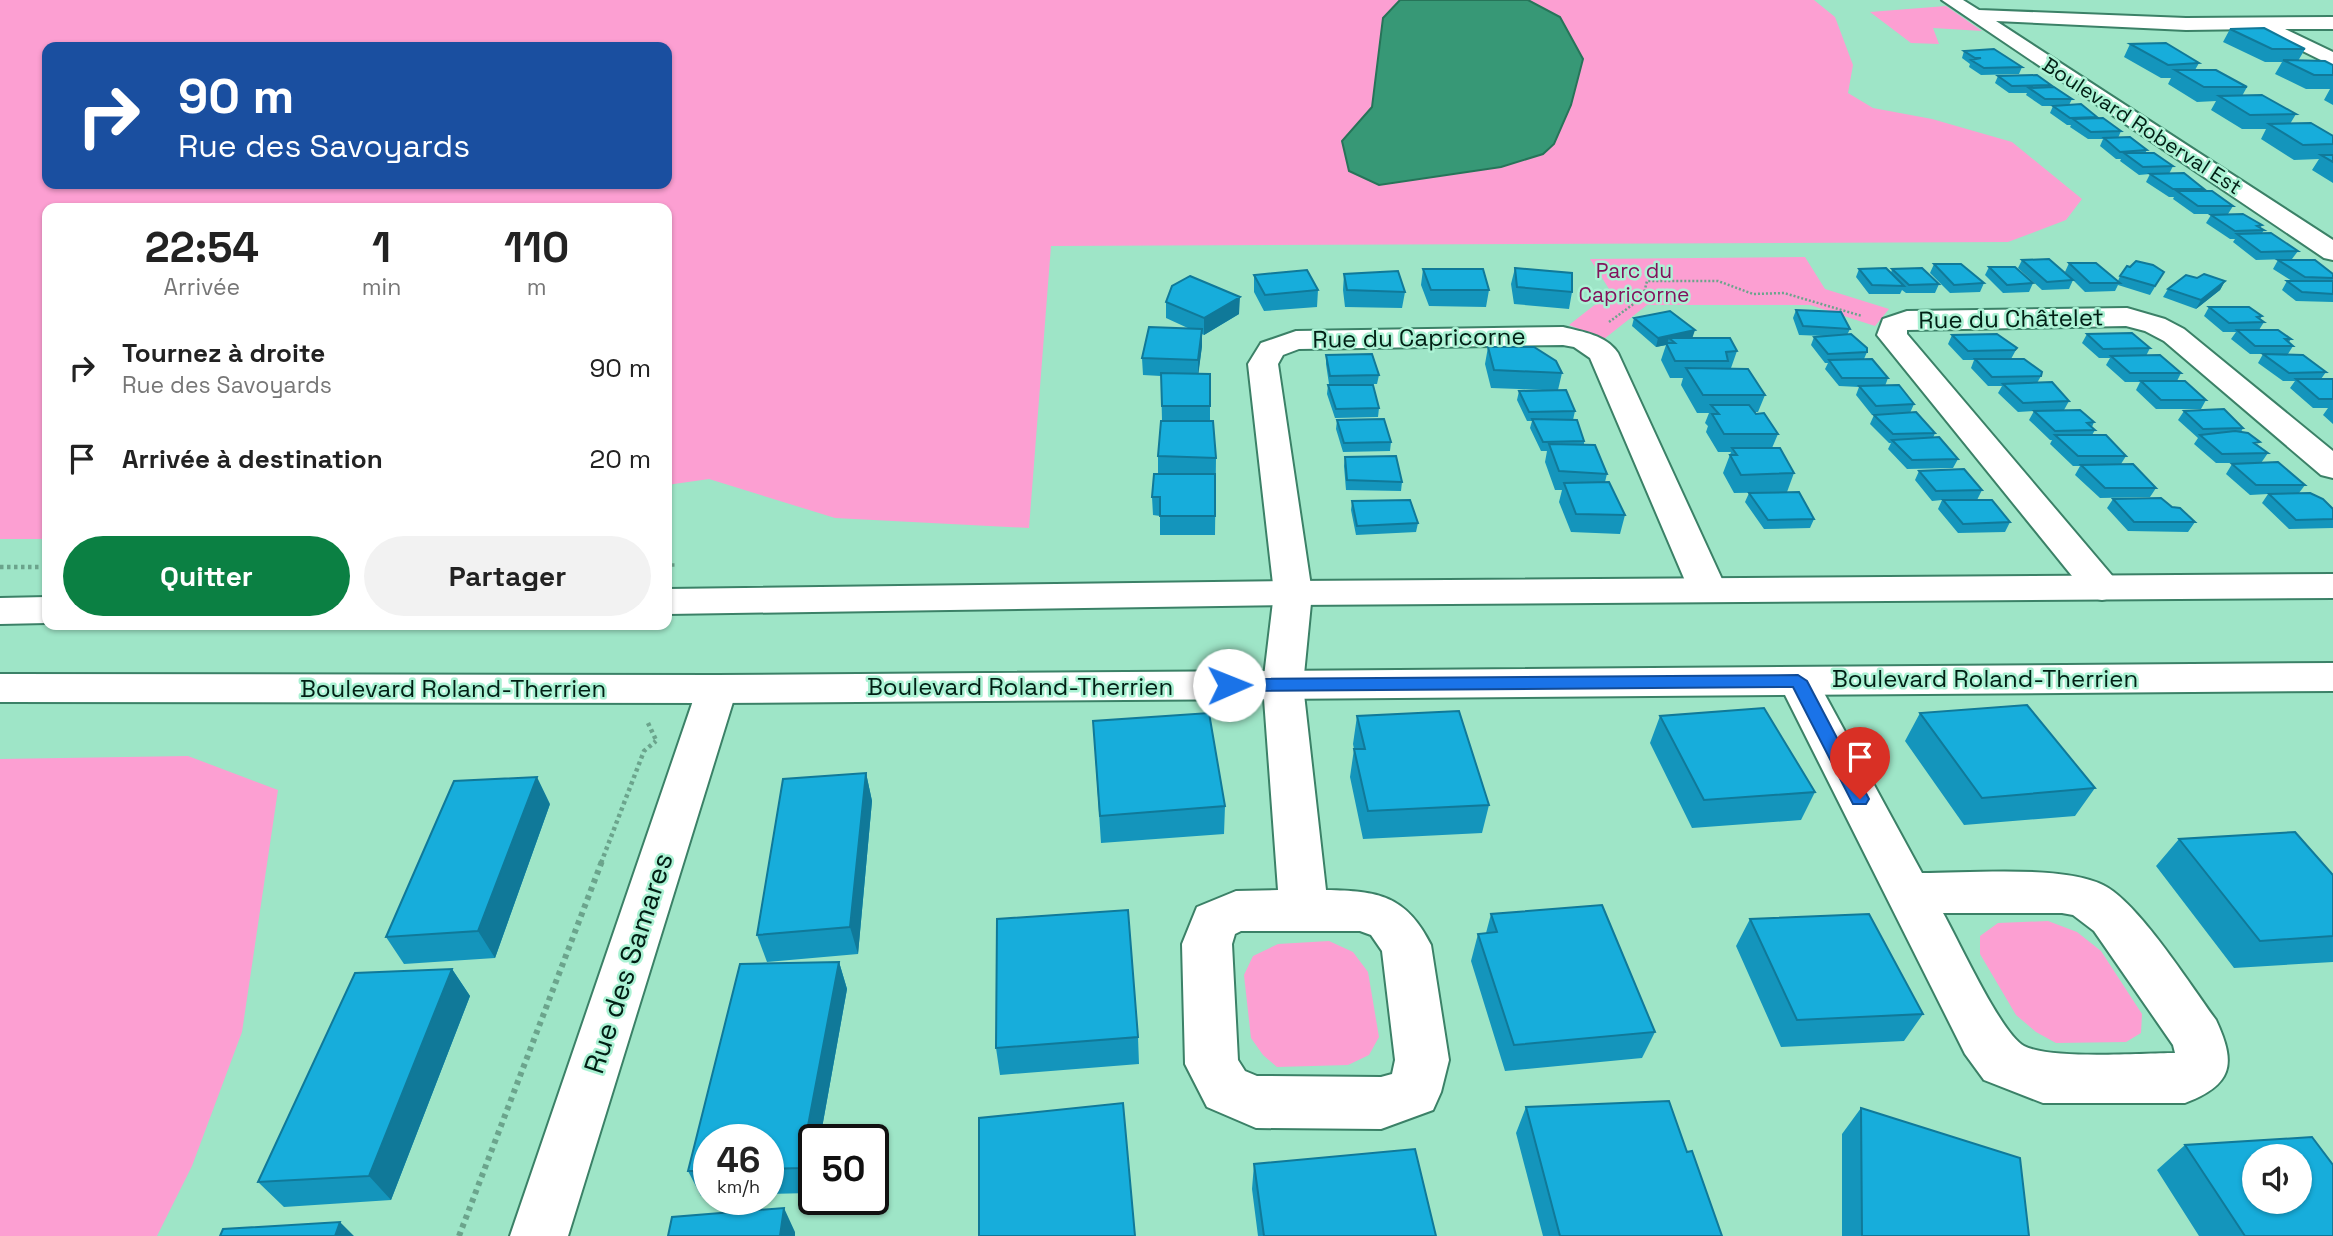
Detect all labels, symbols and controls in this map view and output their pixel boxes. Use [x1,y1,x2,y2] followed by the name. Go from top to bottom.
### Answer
[2037,51,2247,200] street label: Boulevard Roberval Est
[178,65,294,127] text: 90 m
[63,70,154,161] icon: right
[178,126,470,166] text: Rue des Savoyards
[145,221,259,274] text: 22:54
[372,221,391,274] text: 1
[504,221,569,274] text: 110
[1579,257,1689,308] park label: Parc du Capricorne
[164,272,240,302] text: Arrivée
[362,272,401,302] text: min
[527,272,547,302] text: m
[1918,301,2104,336] street label: Rue du Châtelet
[1312,320,1526,355] street label: Rue du Capricorne
[122,336,325,370] text: Tournez à droite
[63,349,101,387] icon: right
[589,351,651,385] text: 90 m
[122,370,332,400] text: Rue des Savoyards
[63,440,101,478] icon: arrive
[122,442,383,476] text: Arrivée à destination
[590,442,651,476] text: 20 m
[63,536,350,616] button: Quitter
[364,536,651,616] button: Partager
[1192,648,1266,722] position arrow
[1832,663,2138,694] street label: Boulevard Roland-Therrien
[867,671,1173,702] street label: Boulevard Roland-Therrien
[300,673,606,704] street label: Boulevard Roland-Therrien
[1830,727,1890,799] pin
[1841,738,1879,776] icon: arrive
[575,848,681,1078] street label: Rue des Samares
[798,1124,889,1215] speed limit sign: 50
[717,1138,760,1182] text: 46
[2242,1144,2312,1214] map controls
[2242,1144,2312,1214] button: sound
[717,1175,760,1198] text: km/h

